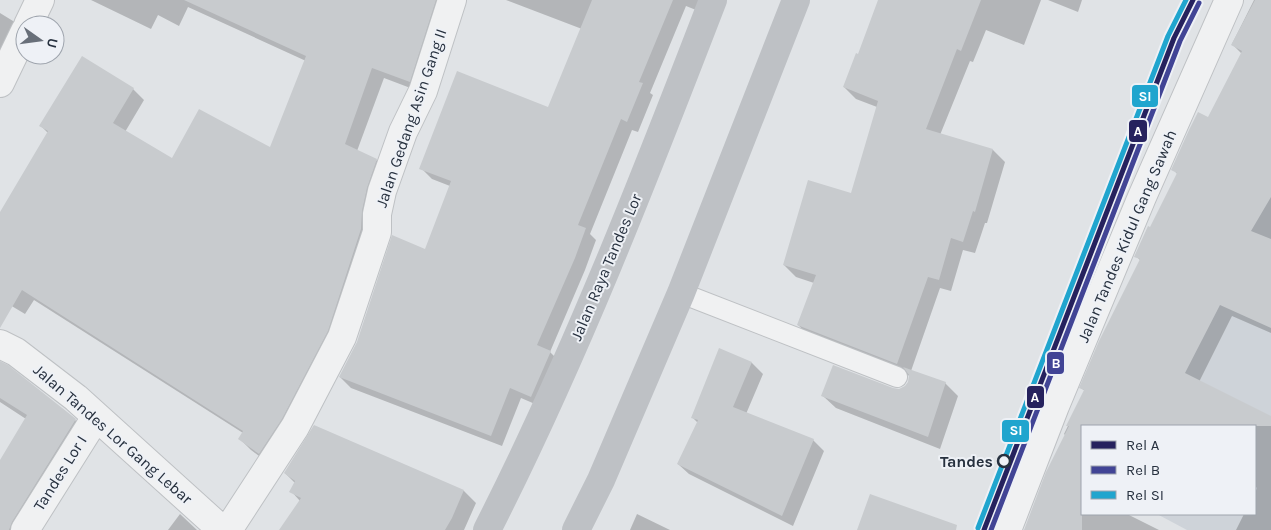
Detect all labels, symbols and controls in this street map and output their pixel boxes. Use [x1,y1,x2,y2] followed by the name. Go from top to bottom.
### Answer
[15,15,65,65] north arrow
[371,26,451,210] street label: Jalan Gedang Asin Gang II
[43,36,62,50] text: U
[1131,84,1159,108] line badge: SI
[1138,88,1152,105] text: SI
[1128,119,1148,143] line badge: A
[1134,123,1143,140] text: A
[1074,127,1180,345] street label: Jalan Tandes Kidul Gang Sawah
[566,191,646,343] street label: Jalan Raya Tandes Lor
[1046,351,1065,375] line badge: B
[1051,355,1061,372] text: B
[30,360,196,508] street label: Jalan Tandes Lor Gang Lebar
[1026,385,1045,409] line badge: A
[1031,389,1040,406] text: A
[1001,419,1030,443] line badge: SI
[1009,422,1023,439] text: SI
[1081,425,1256,515] legend
[29,432,91,514] street label: Tandes Lor I
[1126,436,1160,454] text: Rel A
[940,452,993,471] place label: Tandes
[997,454,1011,468] marker: Tandes
[1126,461,1160,479] text: Rel B
[1126,486,1164,504] text: Rel SI

